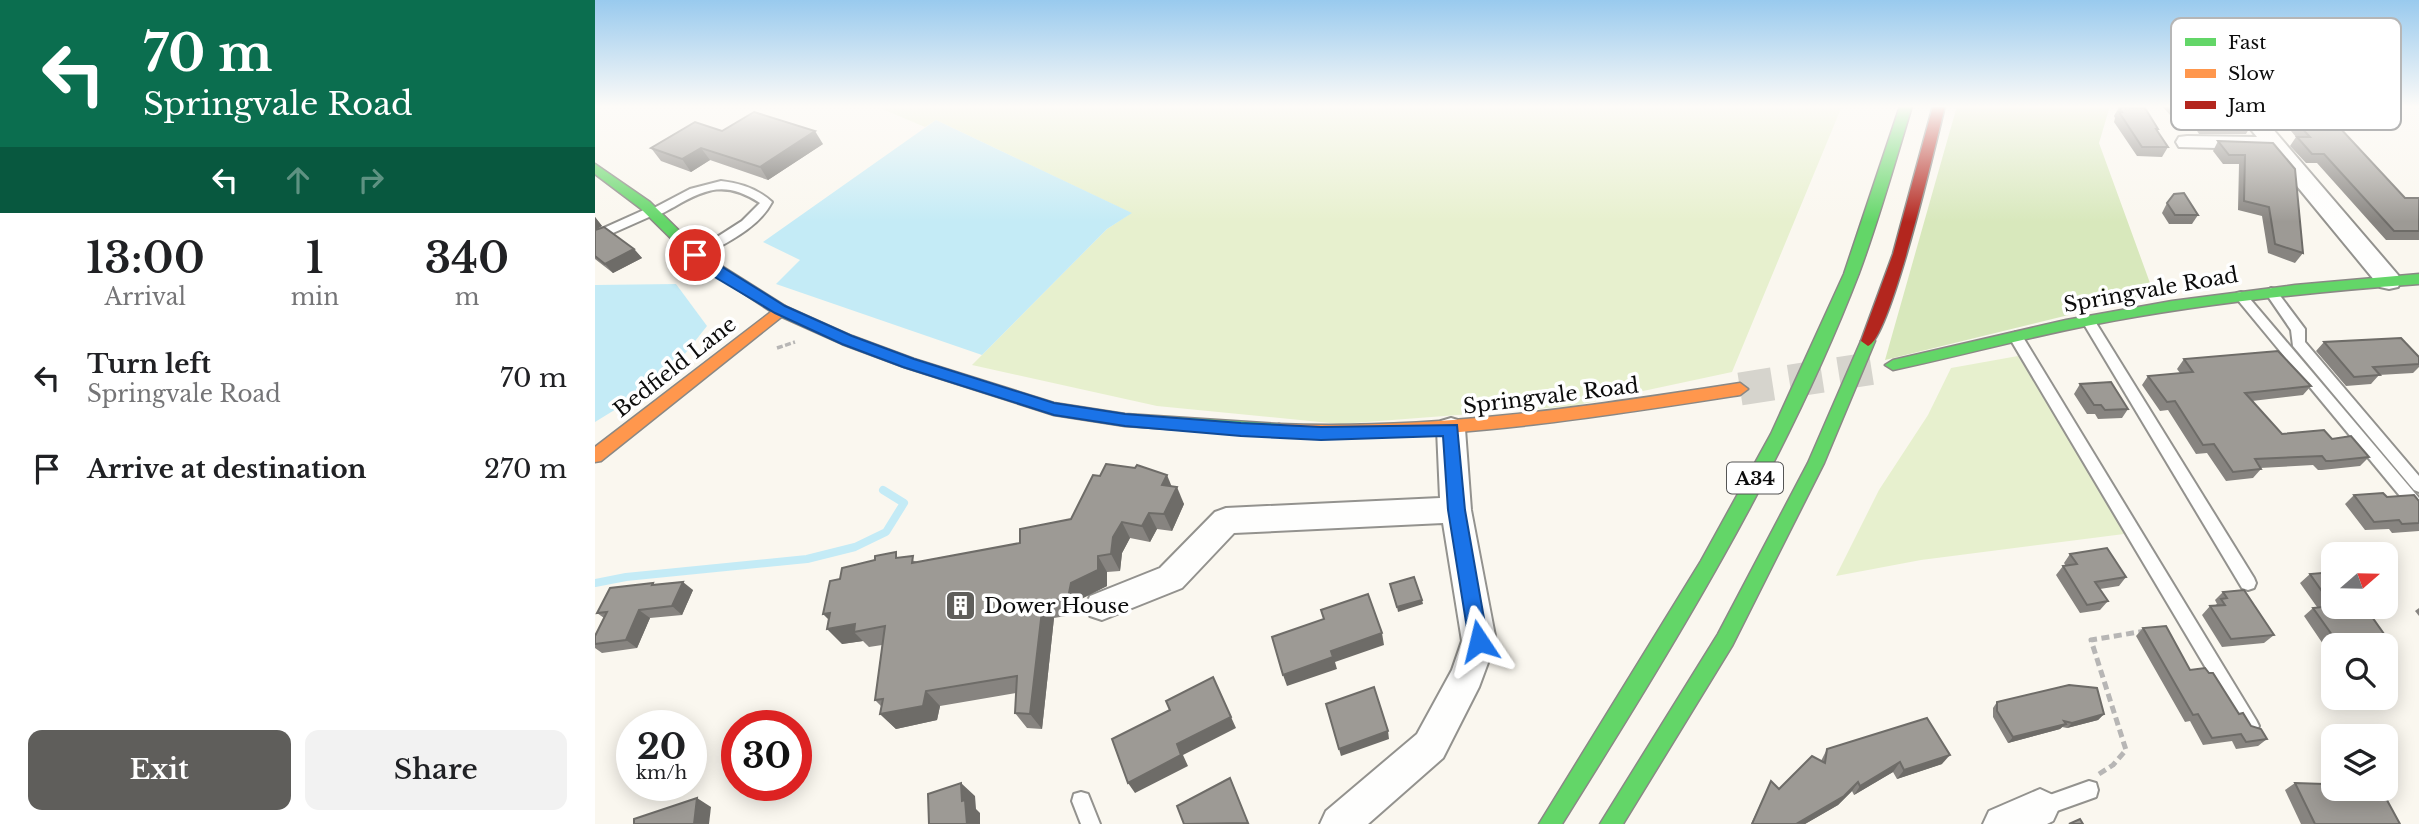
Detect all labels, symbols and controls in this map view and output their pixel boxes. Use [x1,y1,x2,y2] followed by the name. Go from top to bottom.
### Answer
[2171,18,2401,130] legend
[143,23,273,84] text: 70 m
[28,28,119,119] icon: left
[2228,31,2267,54] text: Fast
[2228,62,2275,85] text: Slow
[143,84,413,124] text: Springvale Road
[2225,94,2266,117] text: Jam
[206,161,244,199] icon: left
[279,161,317,199] icon: ahead
[352,161,390,199] icon: right
[665,225,725,285] pin
[86,232,205,284] text: 13:00
[306,232,324,284] text: 1
[425,232,509,284] text: 340
[676,236,714,274] icon: arrive
[2062,262,2240,318] street label: Springvale Road
[105,283,186,311] text: Arrival
[291,283,339,311] text: min
[455,283,479,311] text: m
[609,311,741,423] street label: Bedfield Lane
[87,348,211,380] text: Turn left
[28,359,66,397] icon: left
[500,362,567,394] text: 70 m
[1462,372,1640,420] street label: Springvale Road
[87,380,281,408] text: Springvale Road
[28,450,66,488] icon: arrive
[87,453,367,485] text: Arrive at destination
[484,453,567,485] text: 270 m
[1727,463,1783,494] road number: A34
[2321,542,2397,620] north arrow
[2321,542,2398,801] map controls
[944,589,978,623] building icon: Dower House
[984,593,1129,619] place label: Dower House
[1442,604,1516,678] position arrow
[2321,633,2398,710] button: search
[721,710,812,801] speed limit sign: 30
[2321,724,2398,801] button: layers
[637,725,686,768] text: 20
[28,730,291,810] button: Exit
[305,730,567,810] button: Share
[636,762,687,784] text: km/h

